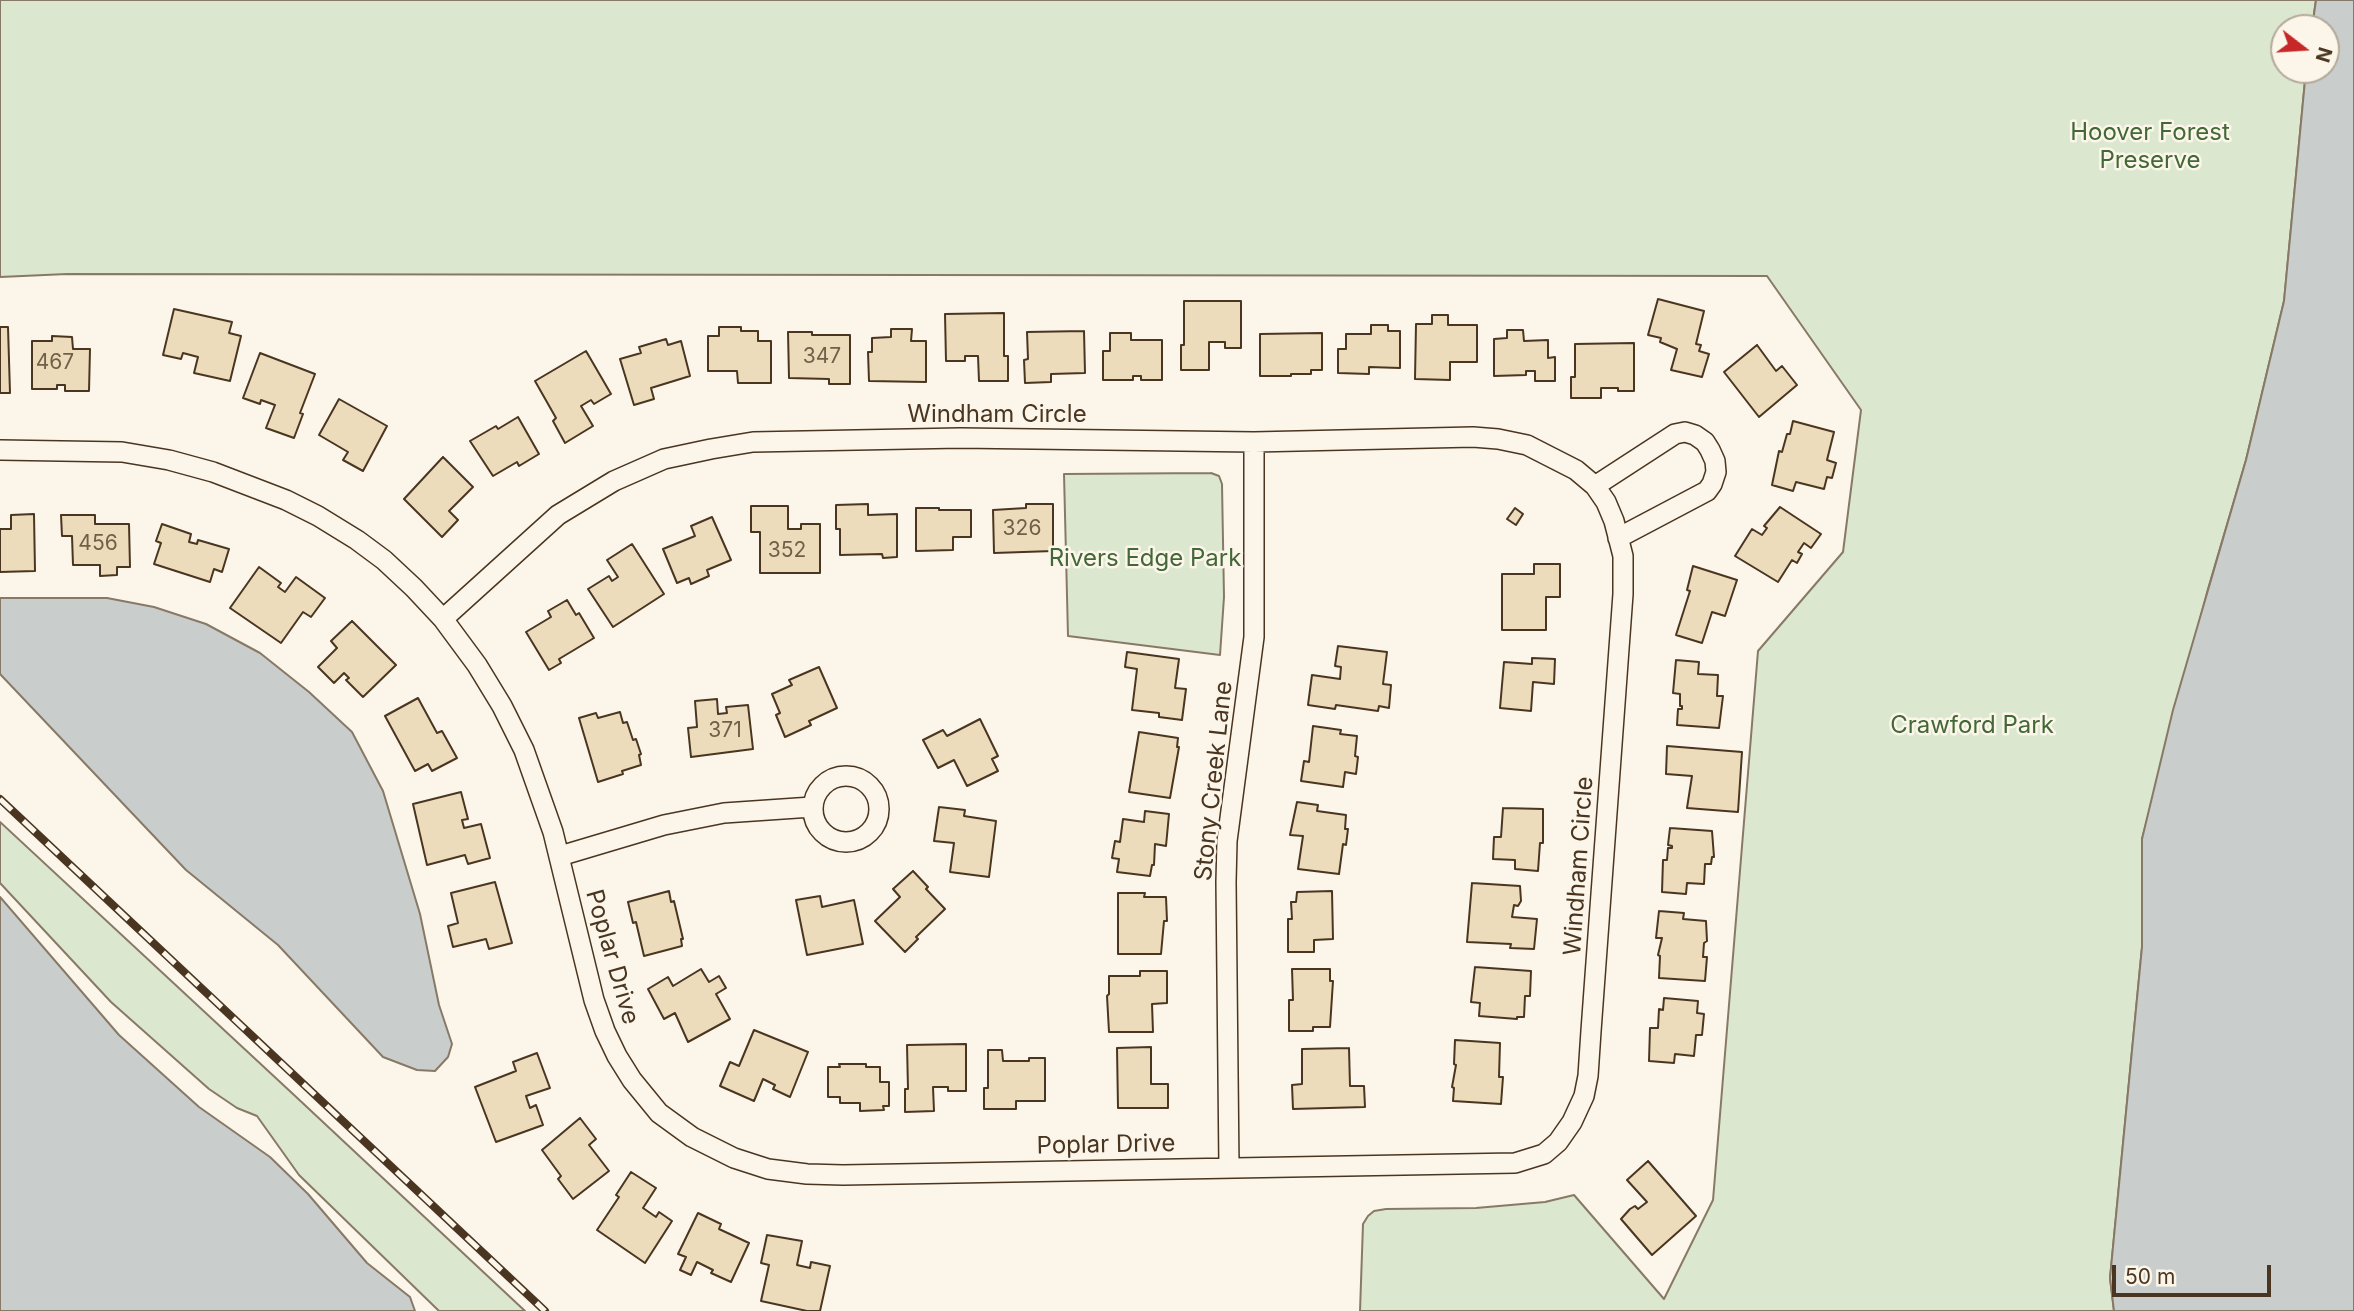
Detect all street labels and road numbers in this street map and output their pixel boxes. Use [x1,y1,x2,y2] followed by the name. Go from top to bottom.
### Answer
[907,401,1087,429] street label: Windham Circle
[1189,680,1239,882] street label: Stony Creek Lane
[1558,776,1600,956] street label: Windham Circle
[579,886,645,1028] street label: Poplar Drive
[1036,1129,1176,1161] street label: Poplar Drive

